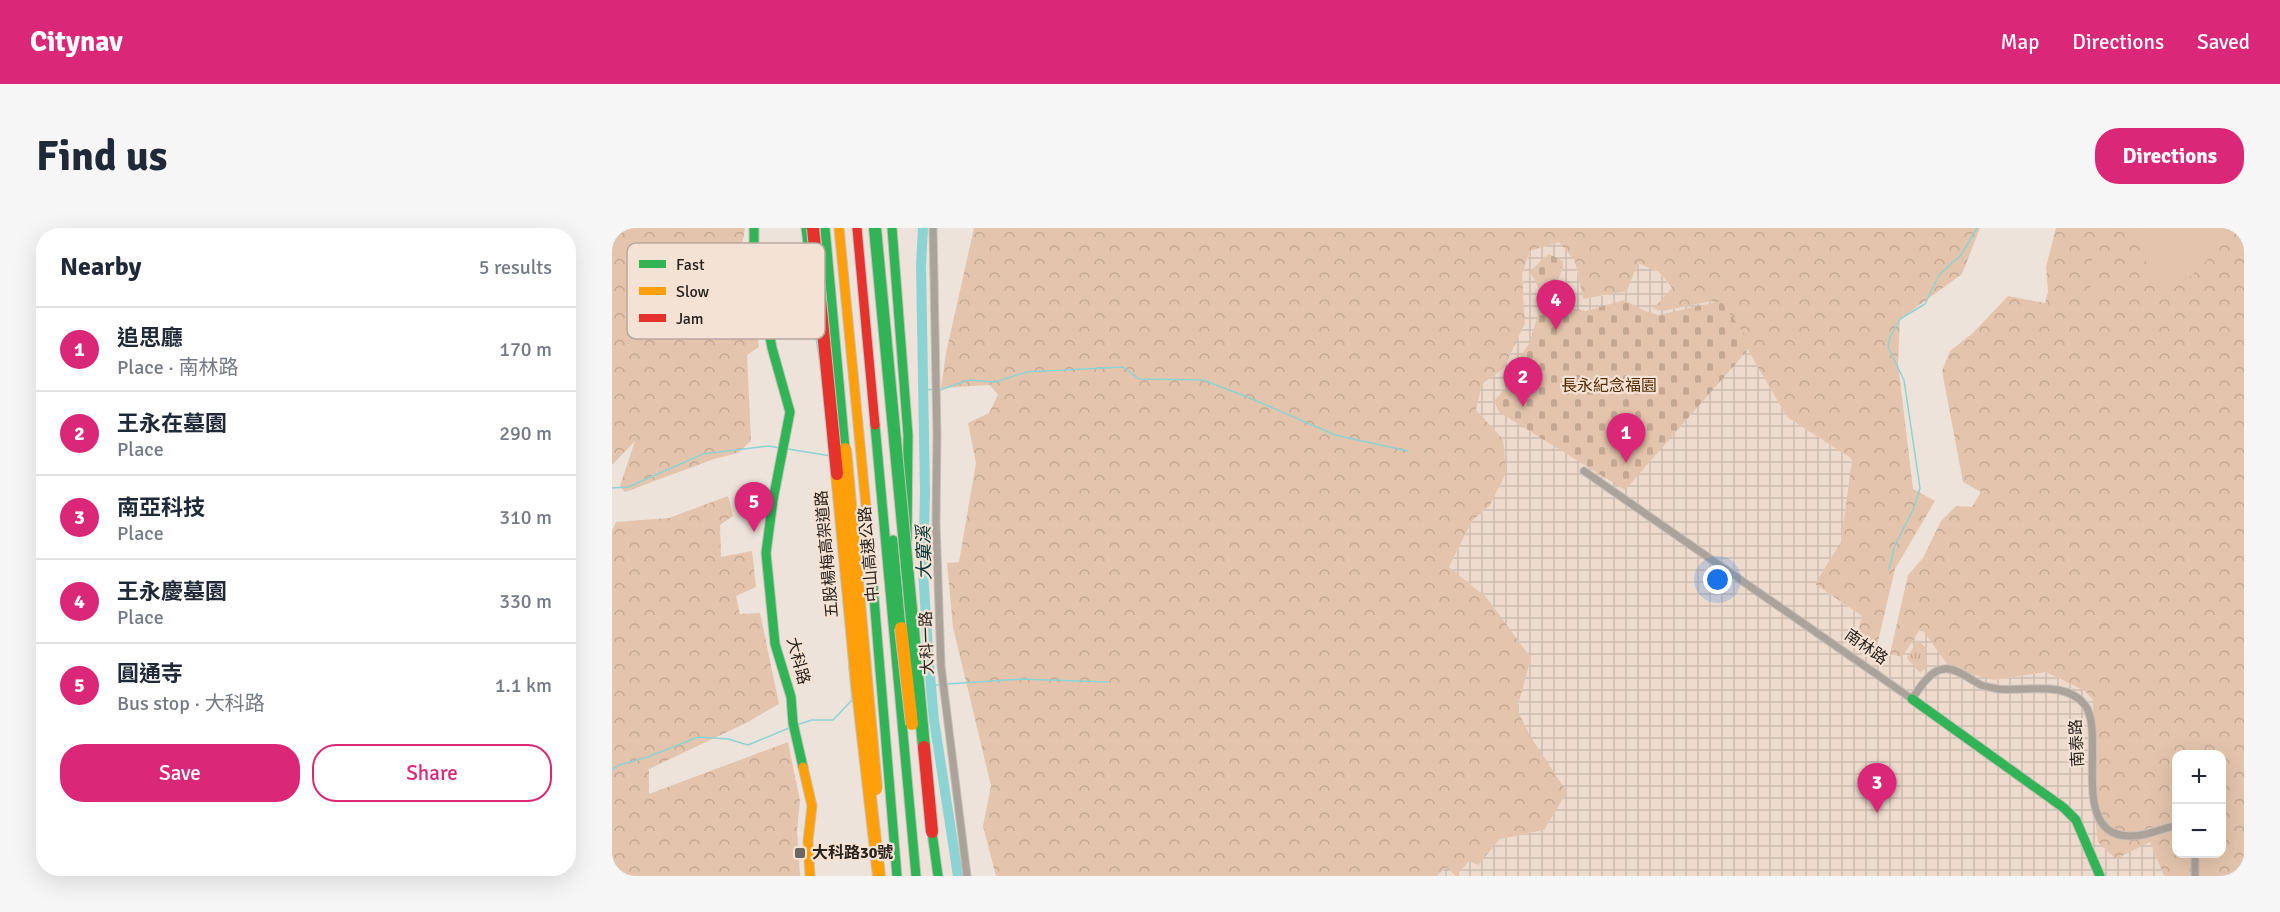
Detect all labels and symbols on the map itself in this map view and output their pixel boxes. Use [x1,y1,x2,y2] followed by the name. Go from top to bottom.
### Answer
[627,243,825,339] legend
[676,255,705,275] text: Fast
[1536,280,1576,330] pin: 4
[676,282,710,302] text: Slow
[676,309,704,329] text: Jam
[1504,358,1542,407] pin: 2
[1561,376,1657,396] park label: 長永紀念福園
[1606,414,1646,463] pin: 1
[734,482,774,532] pin: 5
[811,489,843,619] street label: 五股楊梅高架道路
[855,505,883,603] street label: 中山高速公路
[912,523,935,580] water label: 大窠溪
[1703,565,1732,594] your location
[916,611,938,675] street label: 大科一路
[1841,625,1891,669] street label: 南林路
[782,635,814,687] street label: 大科路
[2066,719,2088,767] street label: 南泰路
[1858,764,1896,813] pin: 3
[812,843,893,863] place label: 大科路30號
[793,846,807,860] marker: 大科路30號

